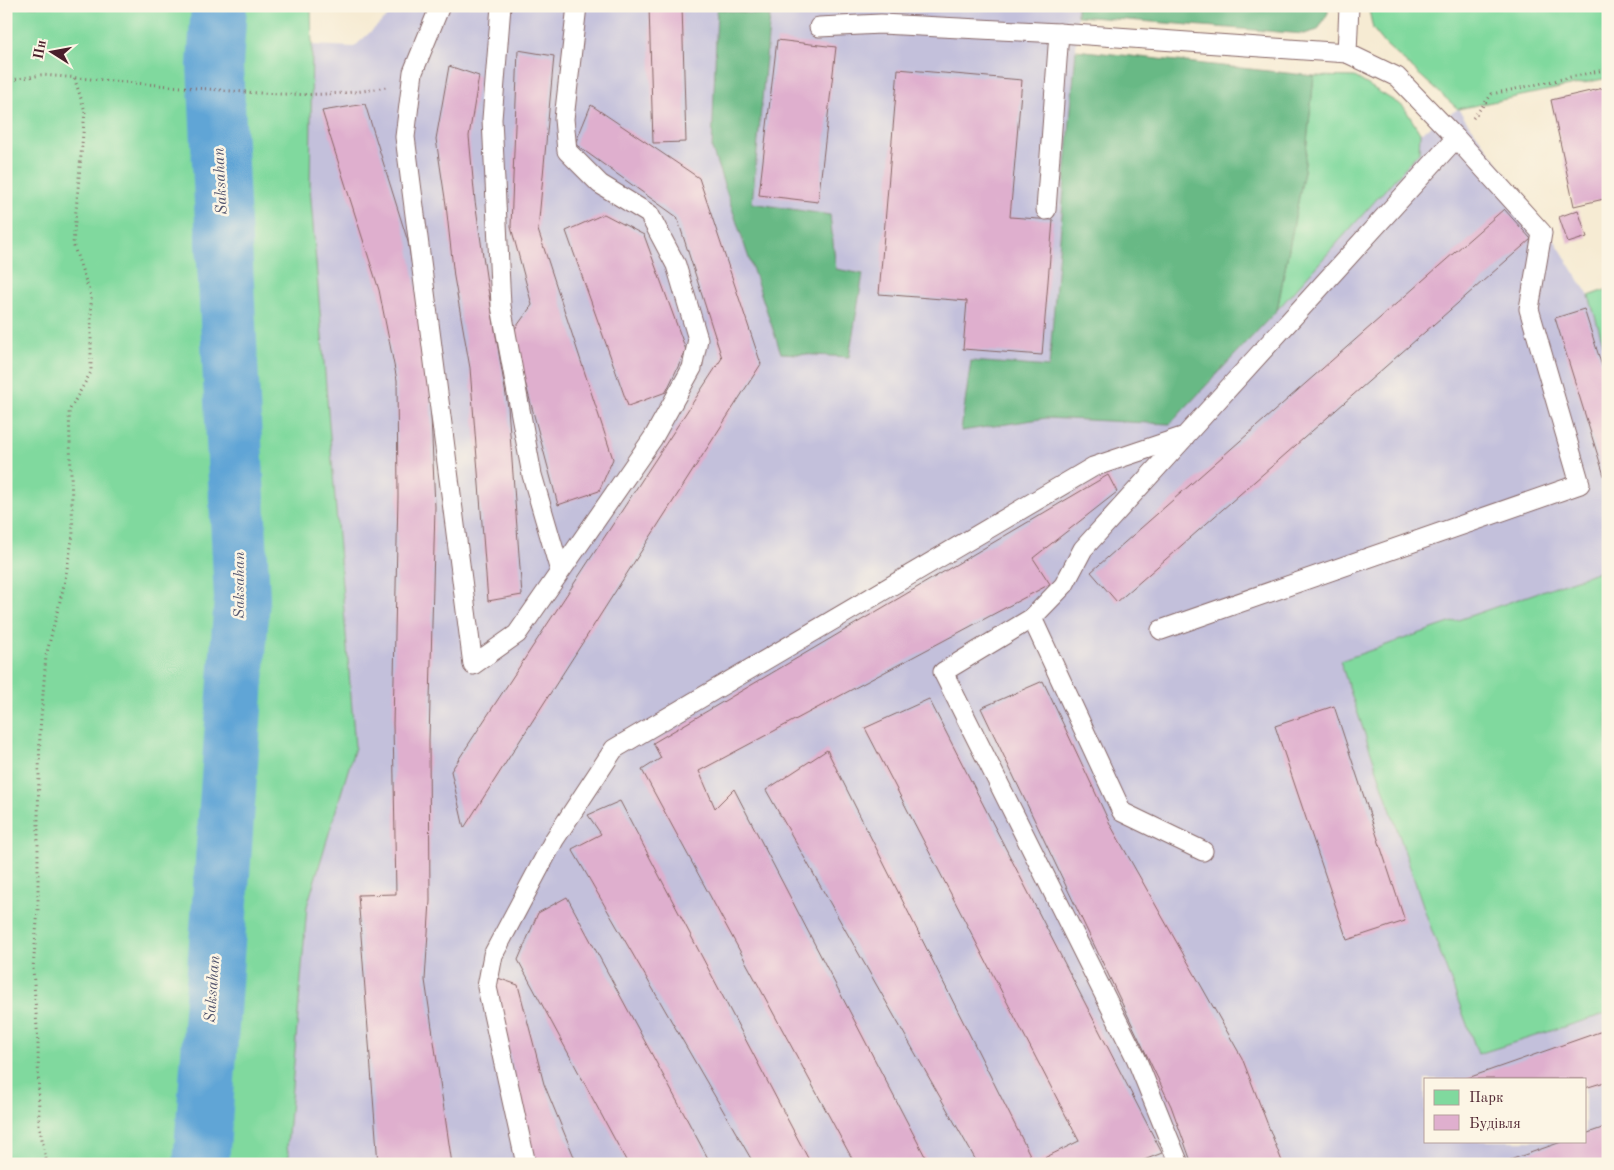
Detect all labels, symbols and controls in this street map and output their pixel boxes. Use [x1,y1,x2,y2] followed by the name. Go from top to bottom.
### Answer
[28,28,78,78] north arrow
[32,39,49,61] text: Пн
[211,147,231,215] water label: Saksahan
[232,551,248,619] water label: Saksahan
[203,955,223,1023] water label: Saksahan
[1424,1078,1586,1142] legend
[1469,1091,1504,1106] text: Парк
[1469,1117,1521,1132] text: Будівля

